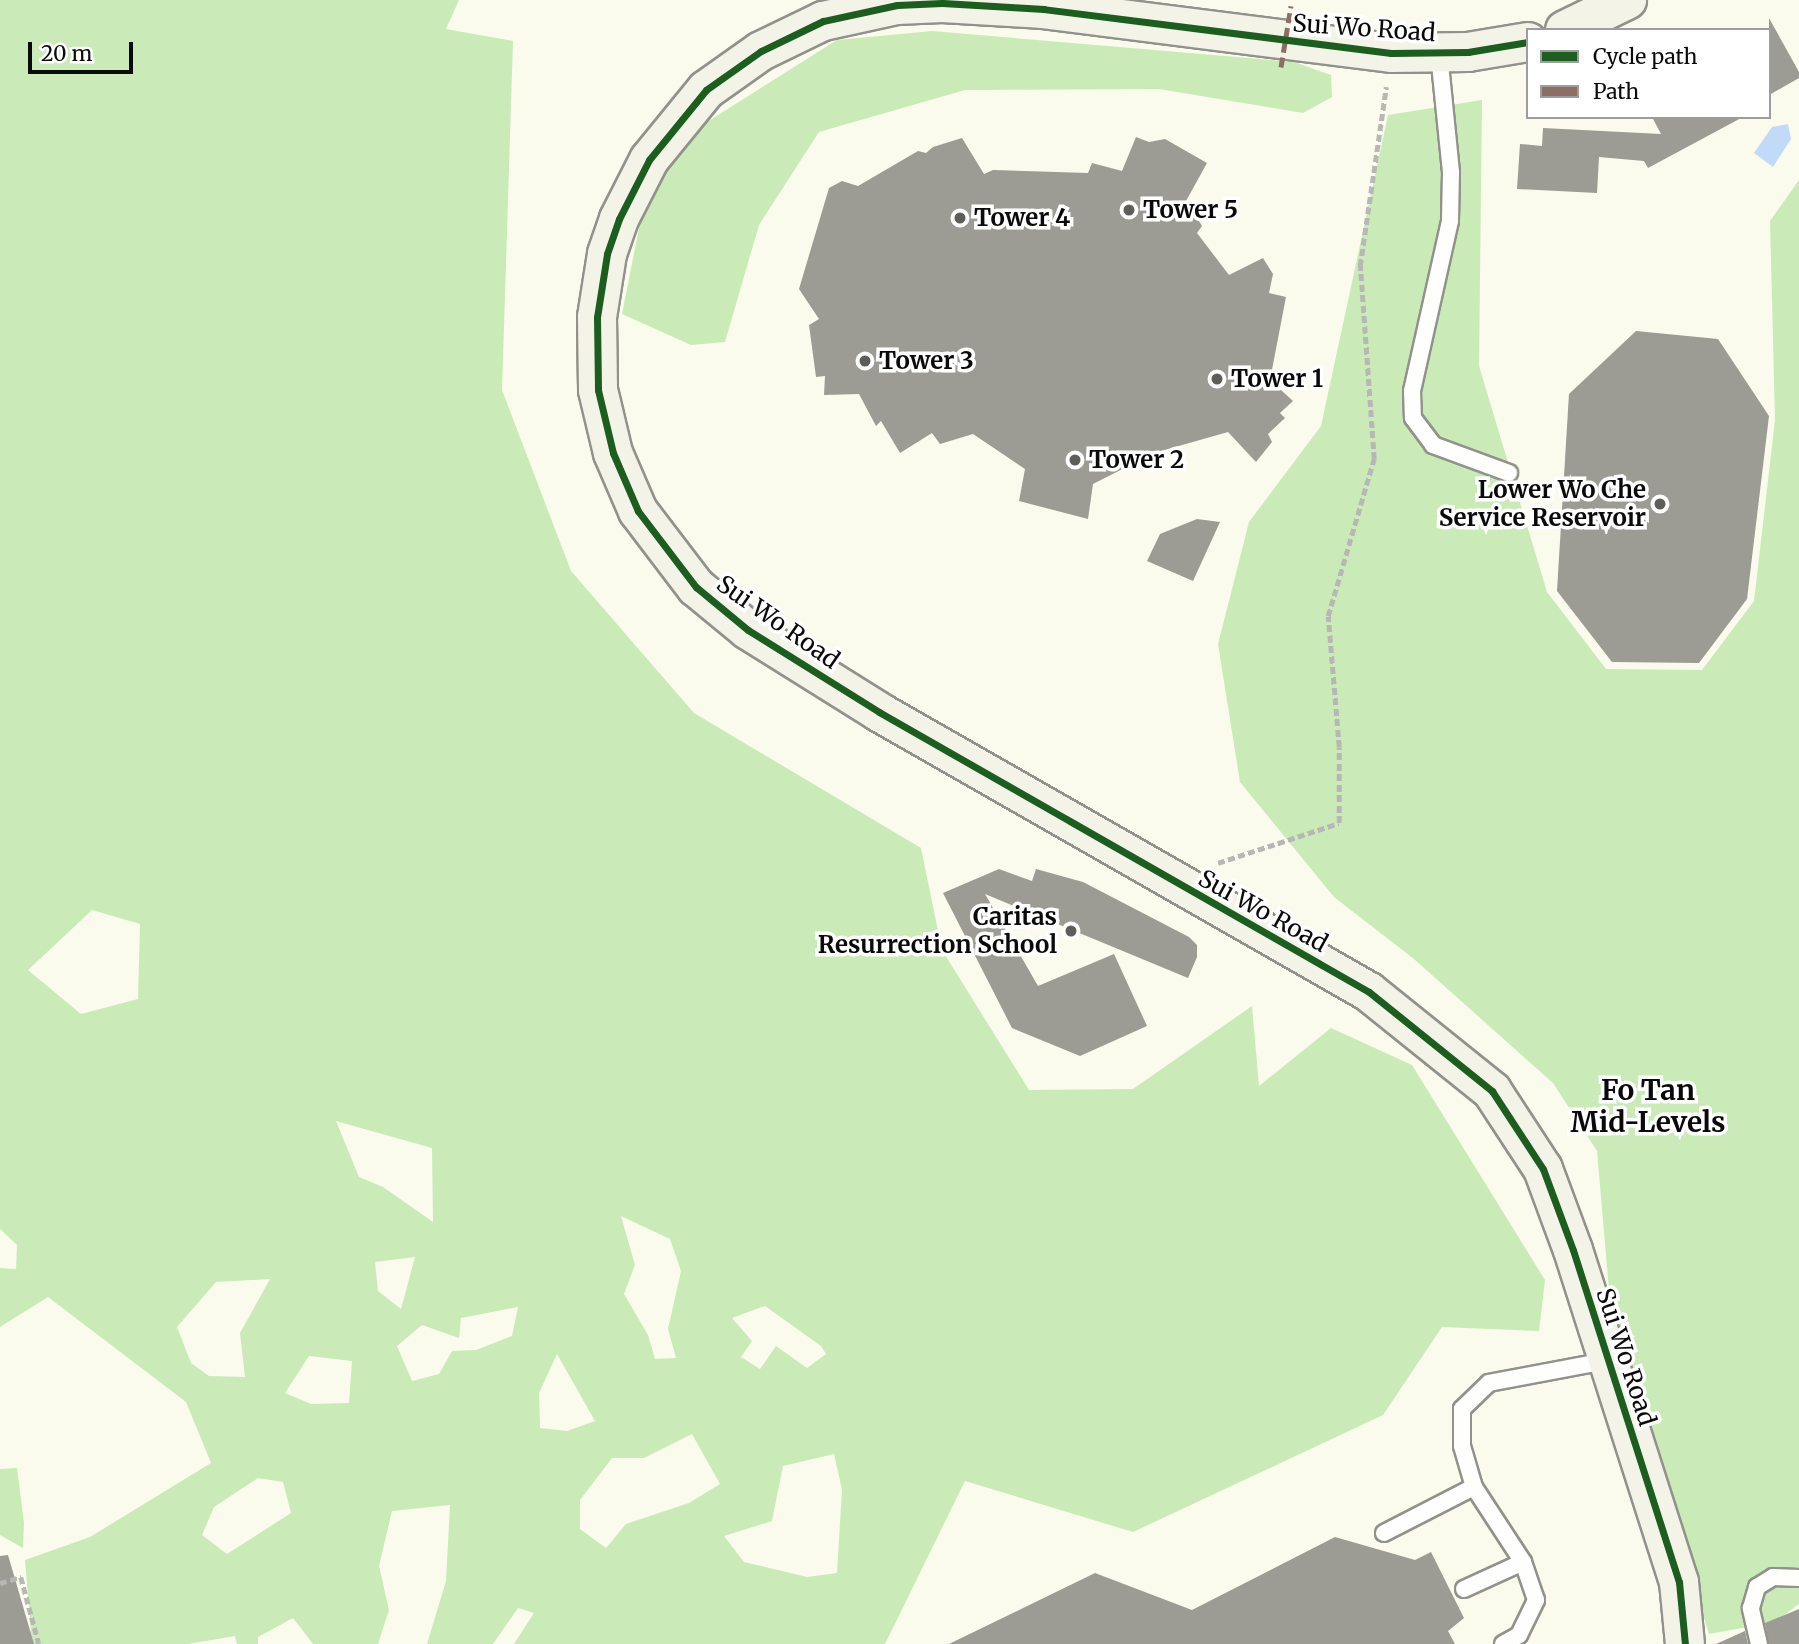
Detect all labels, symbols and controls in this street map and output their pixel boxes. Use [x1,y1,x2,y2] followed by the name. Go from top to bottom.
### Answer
[1292,9,1436,47] street label: Sui Wo Road
[32,28,136,72] scale bar
[1526,28,1771,119] legend
[41,40,92,67] text: 20 m
[1593,43,1697,70] text: Cycle path
[1593,78,1639,105] text: Path
[1143,196,1238,224] place label: Tower 5
[1121,202,1137,218] marker: Tower 5
[974,204,1070,232] place label: Tower 4
[952,210,968,226] marker: Tower 4
[879,347,974,375] place label: Tower 3
[857,353,873,369] marker: Tower 3
[1231,365,1323,393] place label: Tower 1
[1209,371,1225,387] marker: Tower 1
[1089,446,1184,474] place label: Tower 2
[1067,452,1083,468] marker: Tower 2
[1439,476,1646,532] place label: Lower Wo Che Service Reservoir
[1652,496,1668,512] marker: Lower Wo Che Service Reservoir
[711,569,845,675] street label: Sui Wo Road
[1193,864,1333,958] street label: Sui Wo Road
[818,903,1057,959] place label: Caritas Resurrection School
[1063,923,1079,939] marker: Caritas Resurrection School
[1570,1073,1726,1139] district label: Fo Tan Mid-Levels
[1590,1284,1662,1430] street label: Sui Wo Road

